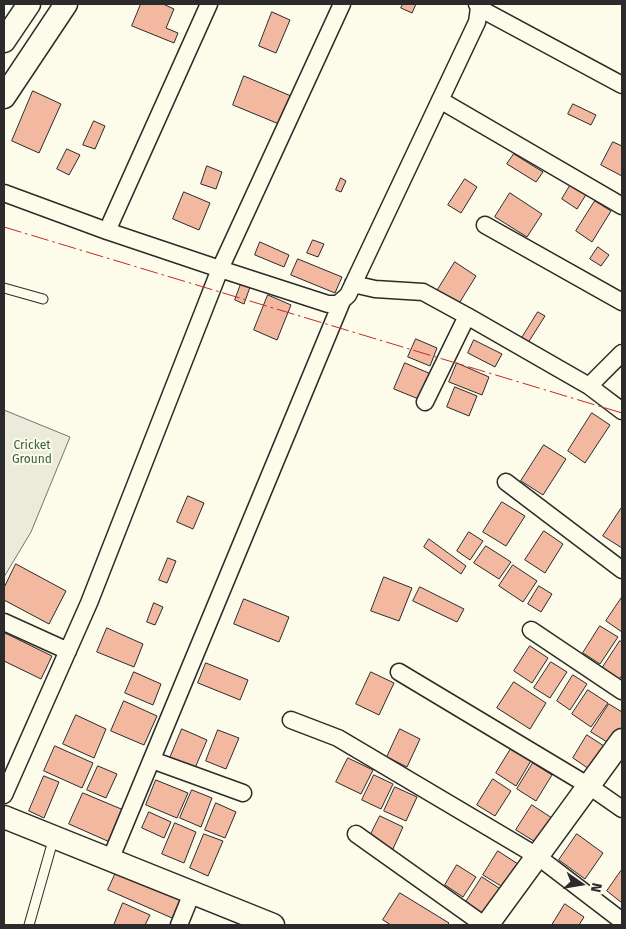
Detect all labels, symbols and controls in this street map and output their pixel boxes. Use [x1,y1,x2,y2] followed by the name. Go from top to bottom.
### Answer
[12,439,52,467] park label: Cricket Ground
[556,859,606,909] north arrow
[587,881,605,894] text: N

